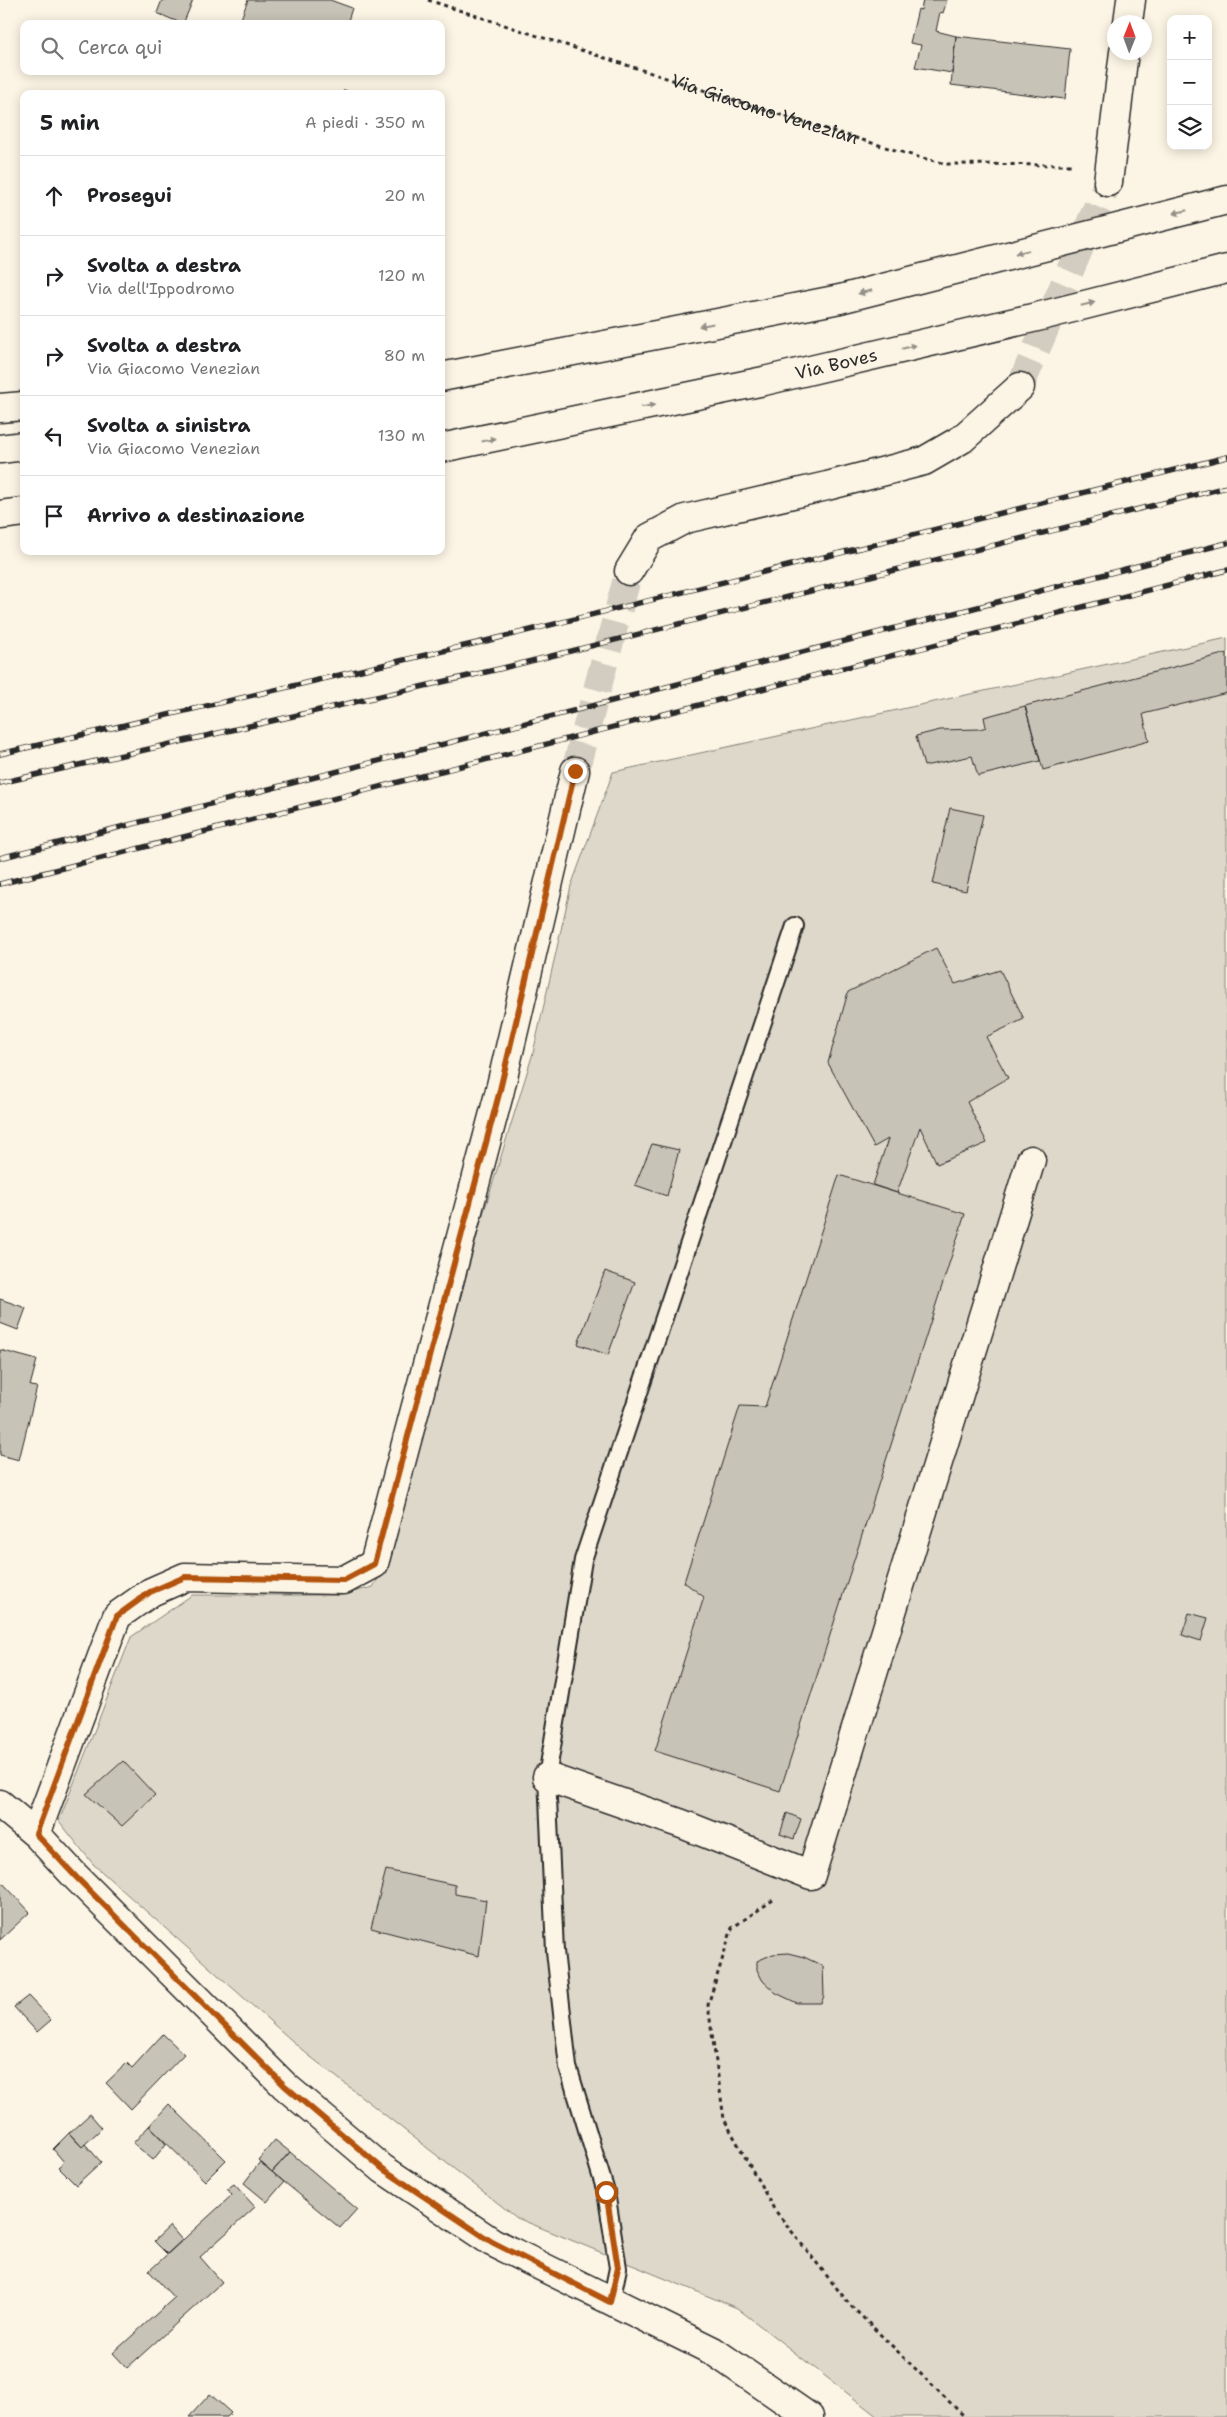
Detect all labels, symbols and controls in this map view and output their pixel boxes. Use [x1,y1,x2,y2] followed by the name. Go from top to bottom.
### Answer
[1107,15,1152,60] north arrow
[1167,15,1212,150] map controls
[1167,15,1212,60] button: +
[20,20,445,75] search box
[38,34,66,62] icon: search
[78,35,162,60] text: Cerca qui
[1167,60,1212,105] button: −
[668,68,861,150] street label: Via Giacomo Venezian
[1167,105,1212,150] button: layers
[40,109,100,137] text: 5 min
[305,112,425,133] text: A piedi · 350 m
[40,182,68,210] icon: ahead
[87,183,172,208] text: Prosegui
[384,185,425,206] text: 20 m
[1172,208,1187,216] one-way arrow
[1015,248,1030,256] one-way arrow
[87,253,241,278] text: Svolta a destra
[40,262,68,290] icon: right
[378,265,425,286] text: 120 m
[87,278,235,299] text: Via dell'Ippodromo
[857,289,872,297] one-way arrow
[1081,300,1096,308] one-way arrow
[698,321,713,329] one-way arrow
[87,333,241,358] text: Svolta a destra
[40,342,68,370] icon: right
[793,343,880,385] street label: Via Boves
[902,343,917,351] one-way arrow
[384,345,425,366] text: 80 m
[87,358,260,379] text: Via Giacomo Venezian
[641,401,657,409] one-way arrow
[87,413,250,438] text: Svolta a sinistra
[40,422,68,450] icon: left
[378,425,425,446] text: 130 m
[482,435,498,443] one-way arrow
[87,438,260,459] text: Via Giacomo Venezian
[40,502,68,530] icon: arrive
[87,503,305,528] text: Arrivo a destinazione
[564,760,587,783] route end
[595,2181,618,2204] route start

